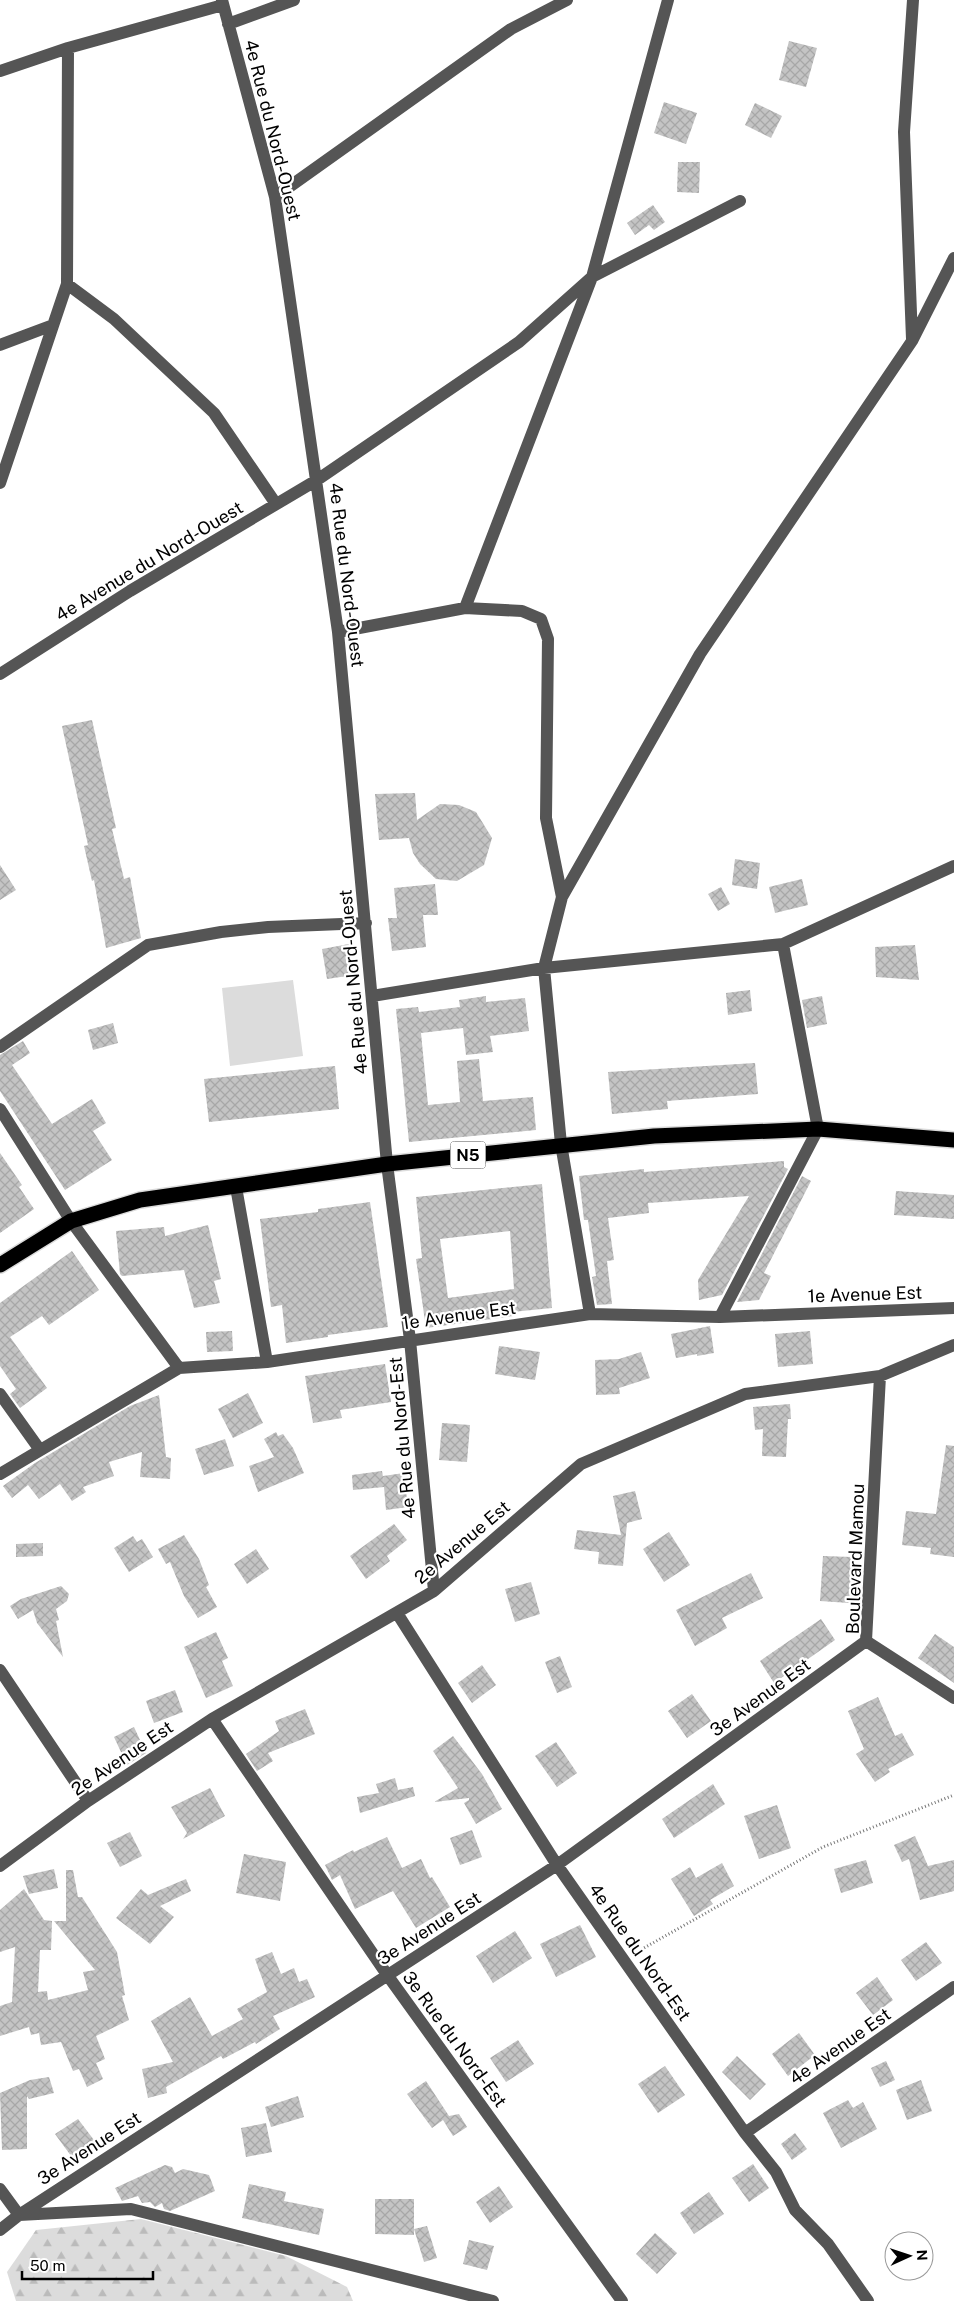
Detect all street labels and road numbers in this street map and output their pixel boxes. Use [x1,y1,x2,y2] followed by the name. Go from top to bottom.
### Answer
[240,37,306,223] street label: 4e Rue du Nord-Ouest
[325,482,369,668] street label: 4e Rue du Nord-Ouest
[51,497,247,625] street label: 4e Avenue du Nord-Ouest
[334,889,372,1075] street label: 4e Rue du Nord-Ouest
[450,1142,486,1168] road number: N5
[807,1282,923,1306] street label: 1e Avenue Est
[401,1297,517,1333] street label: 1e Avenue Est
[384,1356,420,1520] street label: 4e Rue du Nord-Est
[842,1483,868,1635] street label: Boulevard Mamou
[410,1496,514,1588] street label: 2e Avenue Est
[706,1654,814,1740] street label: 3e Avenue Est
[67,1716,177,1800] street label: 2e Avenue Est
[585,1879,695,2025] street label: 4e Rue du Nord-Est
[373,1887,485,1969] street label: 3e Avenue Est
[399,1967,511,2111] street label: 3e Rue du Nord-Est
[785,2003,895,2089] street label: 4e Avenue Est
[33,2107,145,2189] street label: 3e Avenue Est

